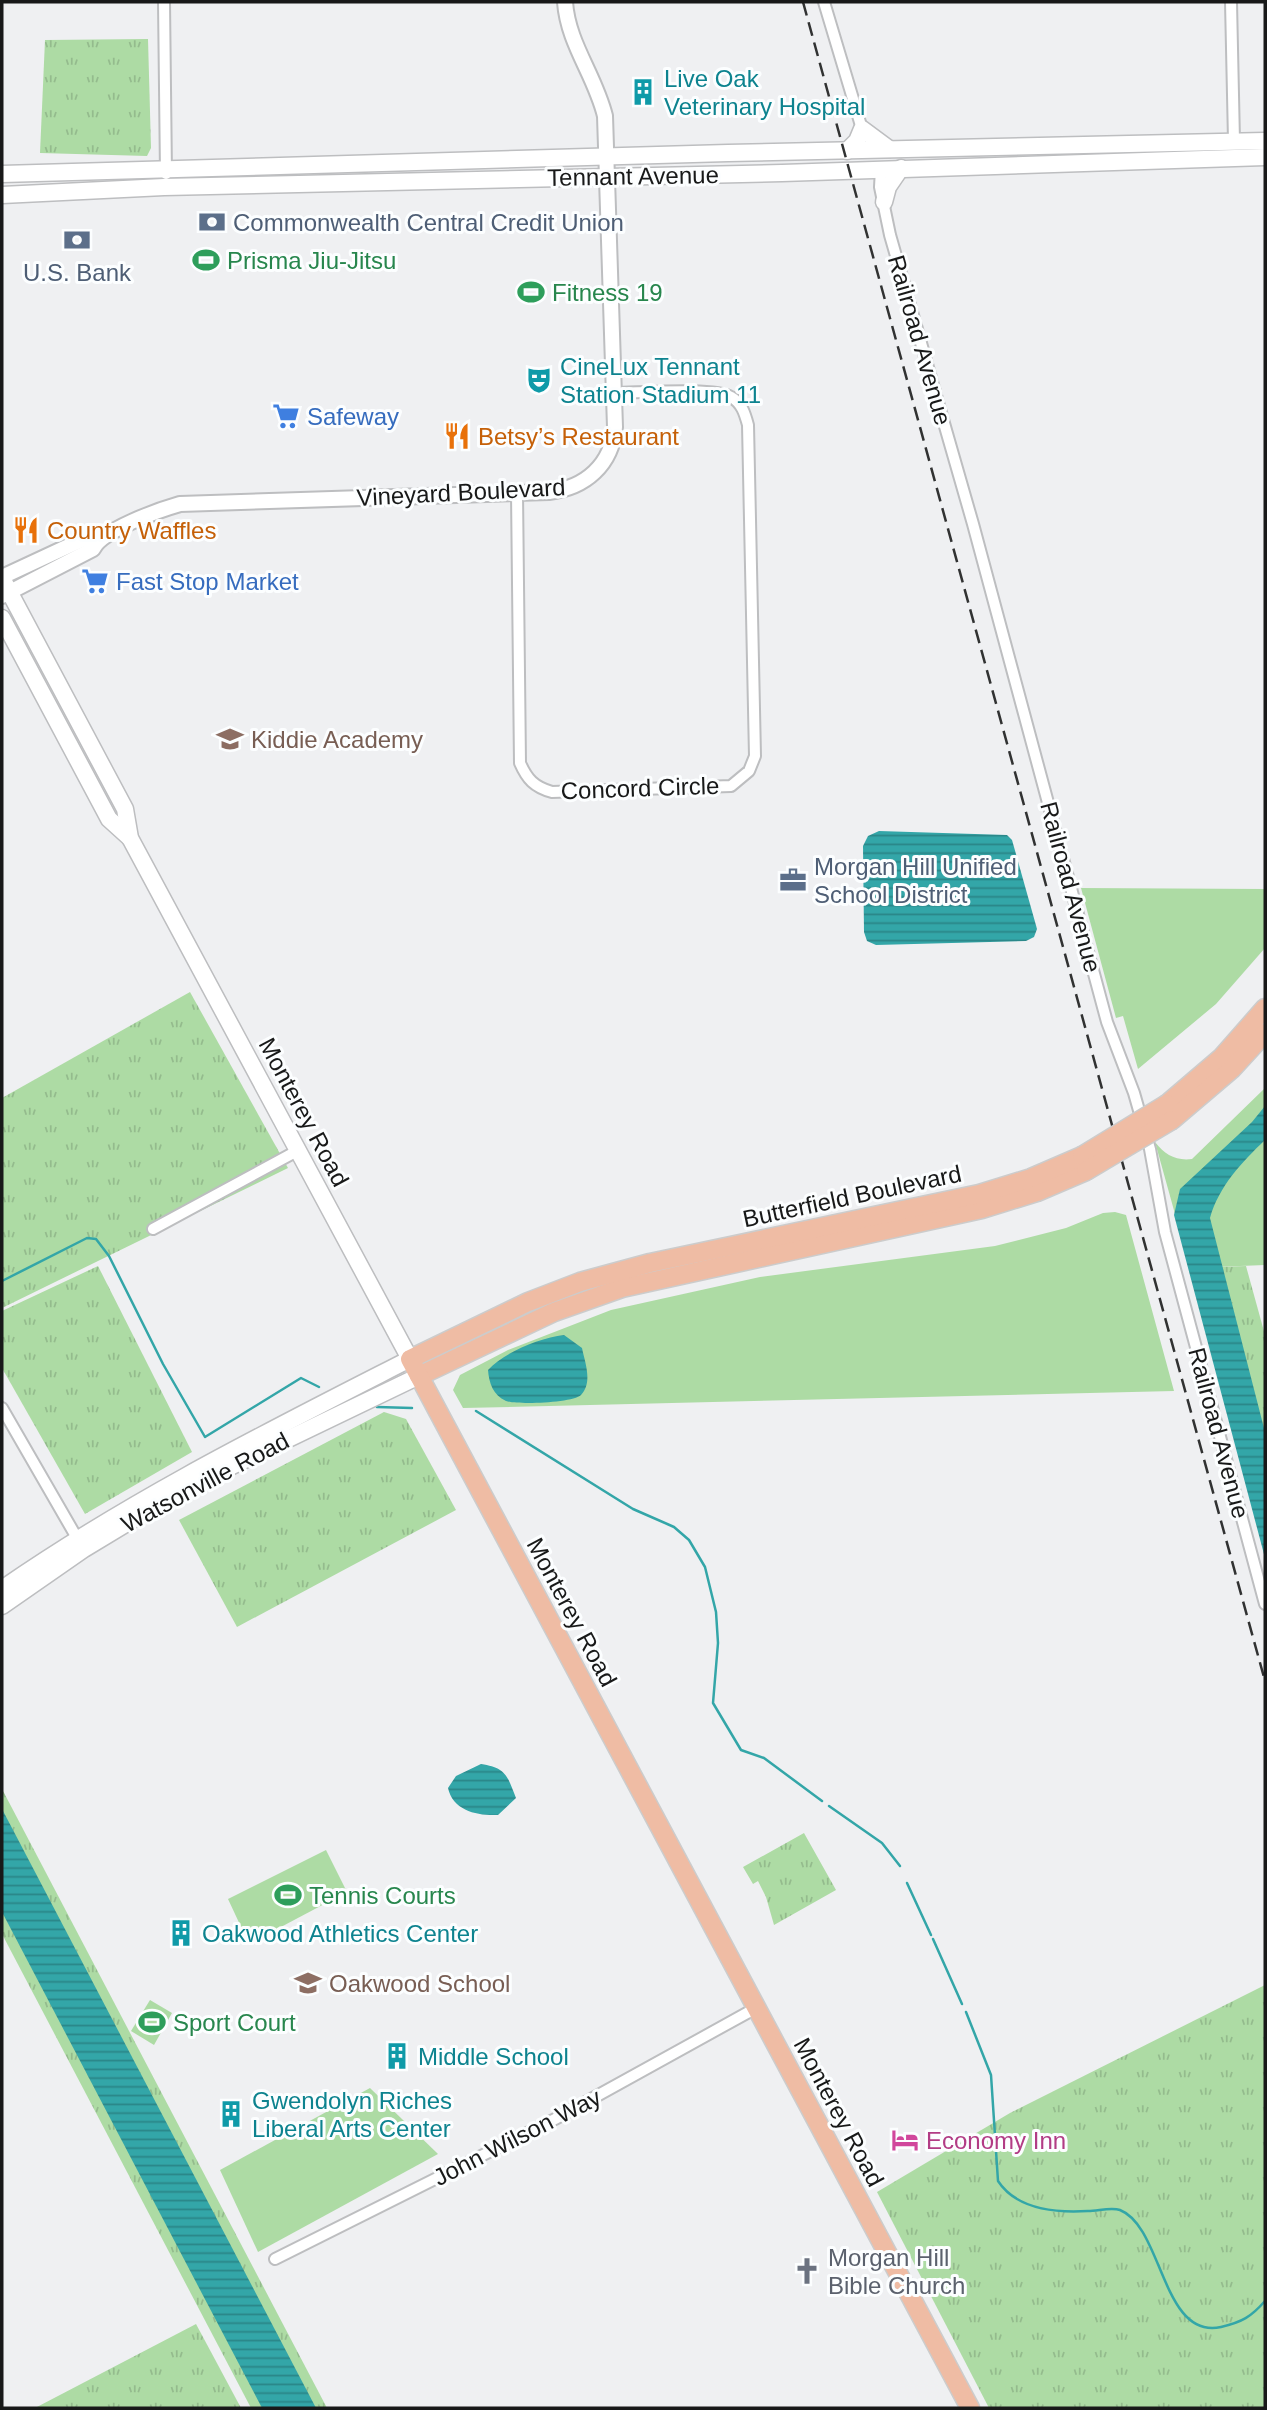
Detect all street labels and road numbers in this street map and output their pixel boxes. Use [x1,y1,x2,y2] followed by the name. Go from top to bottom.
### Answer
[547,161,719,191] street label: Tennant Avenue
[883,252,957,428] street label: Railroad Avenue
[356,473,566,511] street label: Vineyard Boulevard
[560,772,720,804] street label: Concord Circle
[1035,799,1107,975] street label: Railroad Avenue
[254,1033,354,1191] street label: Monterey Road
[740,1160,964,1232] street label: Butterfield Boulevard
[1183,1345,1255,1521] street label: Railroad Avenue
[117,1426,293,1538] street label: Watsonville Road
[522,1533,622,1691] street label: Monterey Road
[789,2033,889,2191] street label: Monterey Road
[429,2083,605,2191] street label: John Wilson Way

